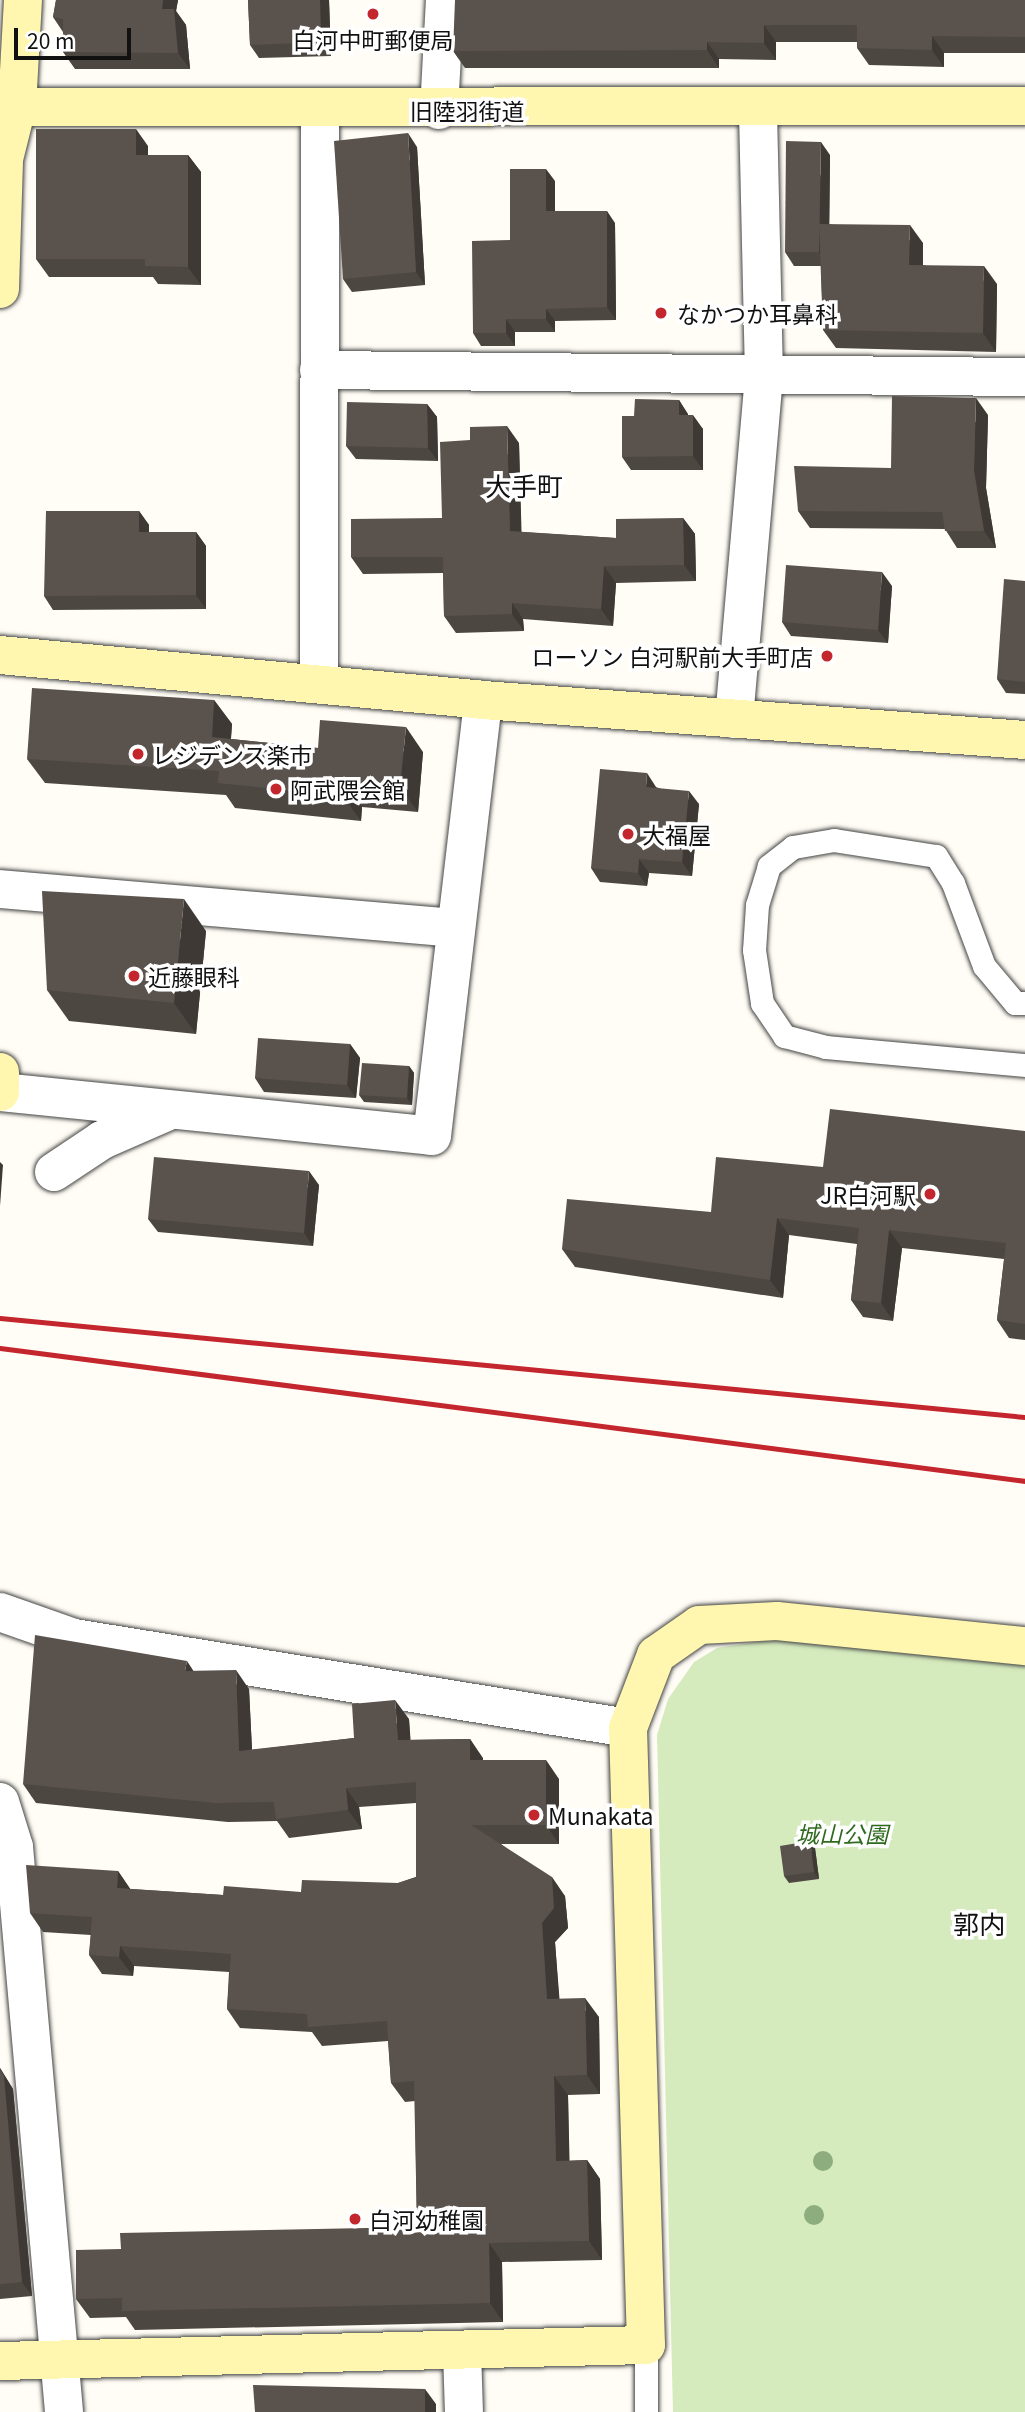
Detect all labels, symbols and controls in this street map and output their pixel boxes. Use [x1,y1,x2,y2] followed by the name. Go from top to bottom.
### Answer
[365,6,381,22] marker: 白河中町郵便局
[18,14,135,58] scale bar
[27,25,74,55] text: 20 m
[293,25,453,53] place label: 白河中町郵便局
[410,96,524,124] street label: 旧陸羽街道
[677,299,838,327] place label: なかつか耳鼻科
[651,303,671,323] marker: なかつか耳鼻科
[485,469,563,501] district label: 大手町
[532,642,813,670] place label: ローソン 白河駅前大手町店
[819,648,835,664] marker: ローソン 白河駅前大手町店
[152,740,313,768] place label: レジデンス楽市
[130,746,146,762] marker: レジデンス楽市
[290,775,405,803] place label: 阿武隈会館
[268,781,284,797] marker: 阿武隈会館
[642,820,711,848] place label: 大福屋
[620,826,636,842] marker: 大福屋
[148,962,240,990] place label: 近藤眼科
[126,968,142,984] marker: 近藤眼科
[820,1180,916,1208] place label: JR白河駅
[922,1186,938,1202] marker: JR白河駅
[548,1801,654,1829] place label: Munakata
[526,1807,542,1823] marker: Munakata
[796,1819,888,1847] park label: 城山公園
[953,1907,1005,1939] district label: 郭内
[369,2205,484,2233] place label: 白河幼稚園
[347,2211,363,2227] marker: 白河幼稚園

